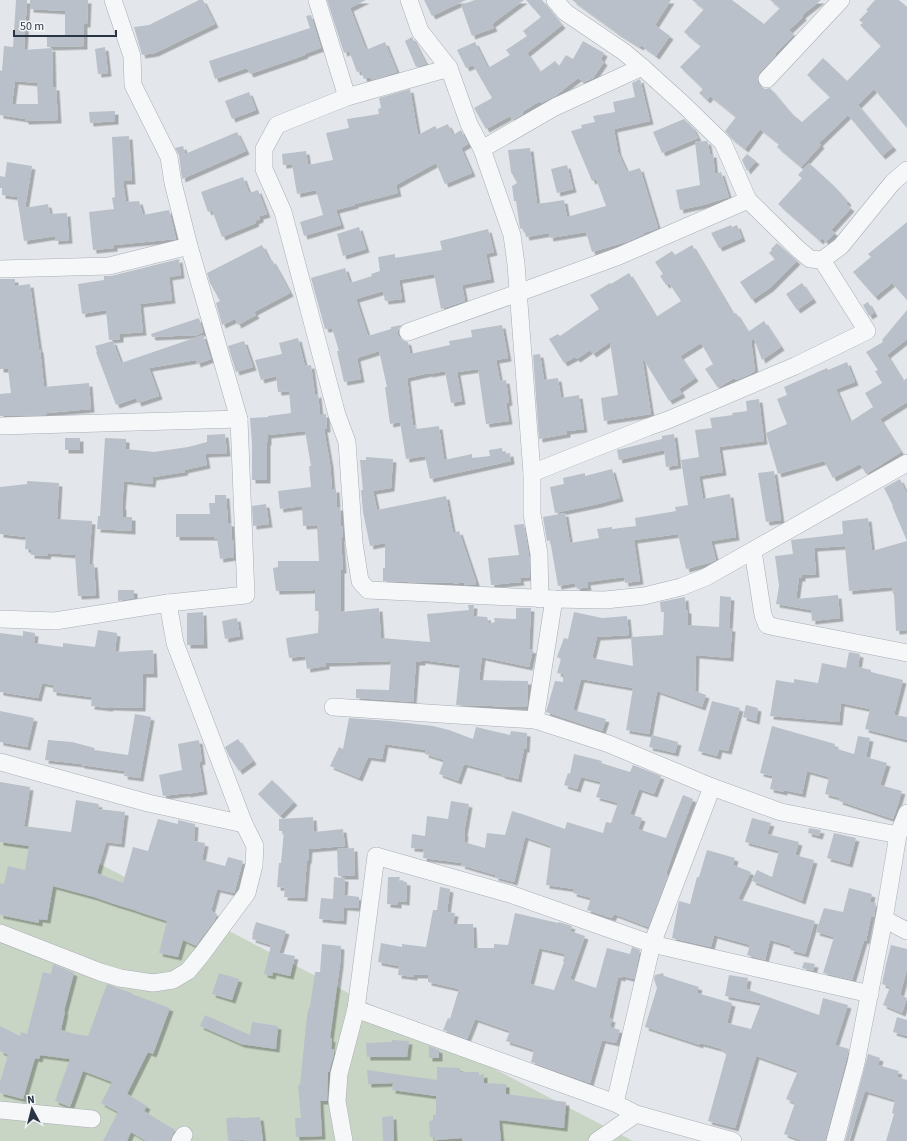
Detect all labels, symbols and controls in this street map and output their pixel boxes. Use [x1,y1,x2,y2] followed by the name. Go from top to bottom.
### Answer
[14,12,116,38] scale bar
[20,18,44,35] text: 50 m
[12,1089,52,1129] north arrow
[26,1092,35,1107] text: N

